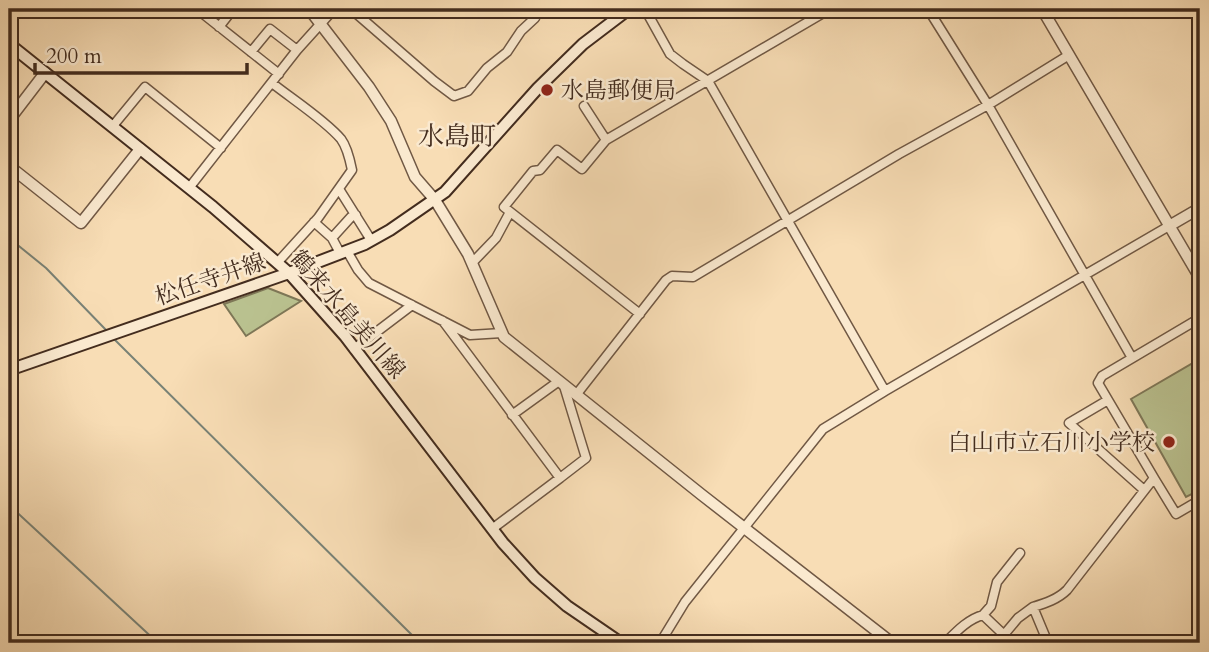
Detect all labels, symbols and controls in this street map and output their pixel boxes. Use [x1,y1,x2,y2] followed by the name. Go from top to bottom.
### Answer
[35,32,247,76] scale bar
[46,42,102,71] text: 200 m
[561,75,676,106] place label: 水島郵便局
[539,82,555,98] marker: 水島郵便局
[418,119,496,154] district label: 水島町
[283,243,412,385] street label: 鶴来水島美川線
[151,246,270,313] street label: 松任寺井線
[948,427,1155,458] place label: 白山市立石川小学校
[1161,434,1177,450] marker: 白山市立石川小学校

